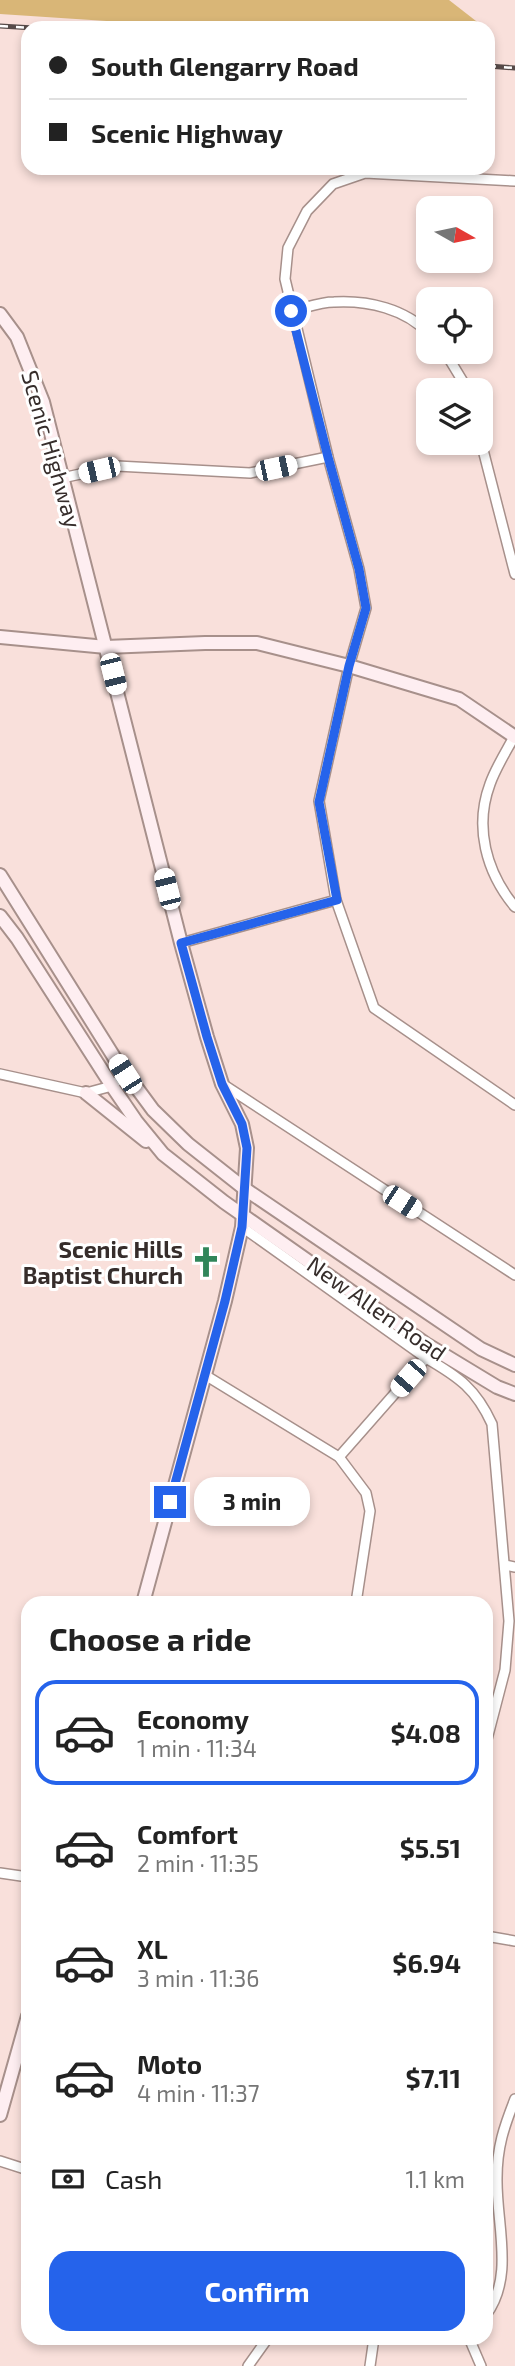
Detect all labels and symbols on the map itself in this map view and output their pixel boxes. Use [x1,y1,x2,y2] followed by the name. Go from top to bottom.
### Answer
[416,196,494,273] north arrow
[275,295,307,327] route start
[16,367,88,531] street label: Scenic Highway
[254,453,299,483] car
[77,455,122,485] car
[98,651,129,697] car
[152,866,183,912] car
[105,1051,146,1097] car
[379,1182,426,1222] car
[23,1235,183,1289] place label: Scenic Hills Baptist Church
[189,1245,223,1279] church icon: Scenic Hills Baptist Church
[302,1250,452,1366] street label: New Allen Road
[387,1355,430,1401] car
[194,1478,310,1526] callout: 3 min
[154,1486,186,1518] route end

